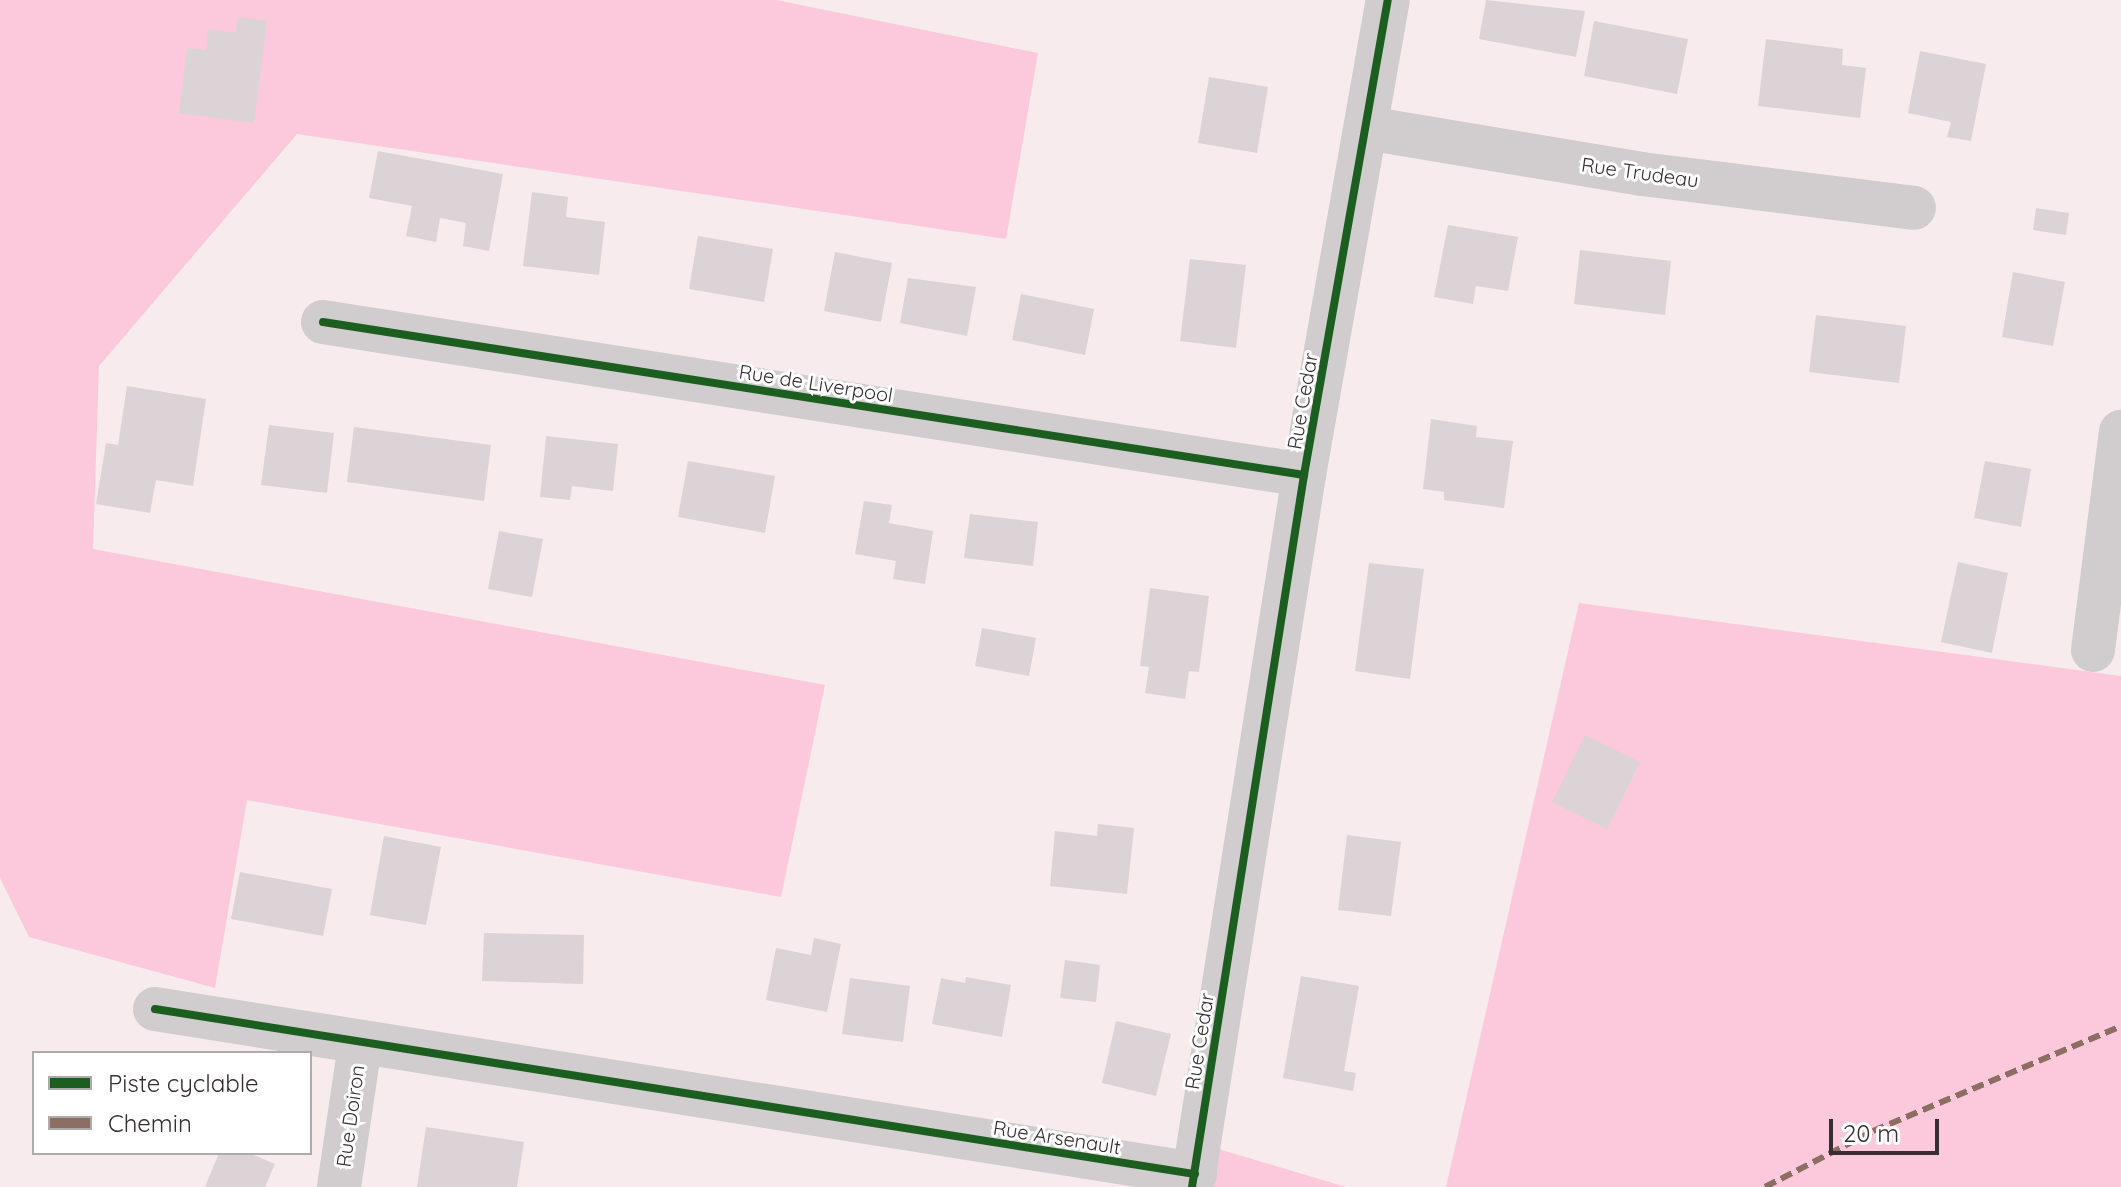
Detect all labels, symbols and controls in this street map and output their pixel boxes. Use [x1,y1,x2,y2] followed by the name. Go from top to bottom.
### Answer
[1580,152,1700,192] street label: Rue Trudeau
[1282,351,1322,451] street label: Rue Cedar
[737,359,895,407] street label: Rue de Liverpool
[1180,991,1218,1091] street label: Rue Cedar
[32,1051,312,1155] legend
[331,1063,369,1169] street label: Rue Doiron
[108,1068,259,1098] text: Piste cyclable
[1833,1103,1943,1153] scale bar
[108,1108,192,1138] text: Chemin
[991,1115,1123,1159] street label: Rue Arsenault
[1843,1118,1899,1148] text: 20 m

